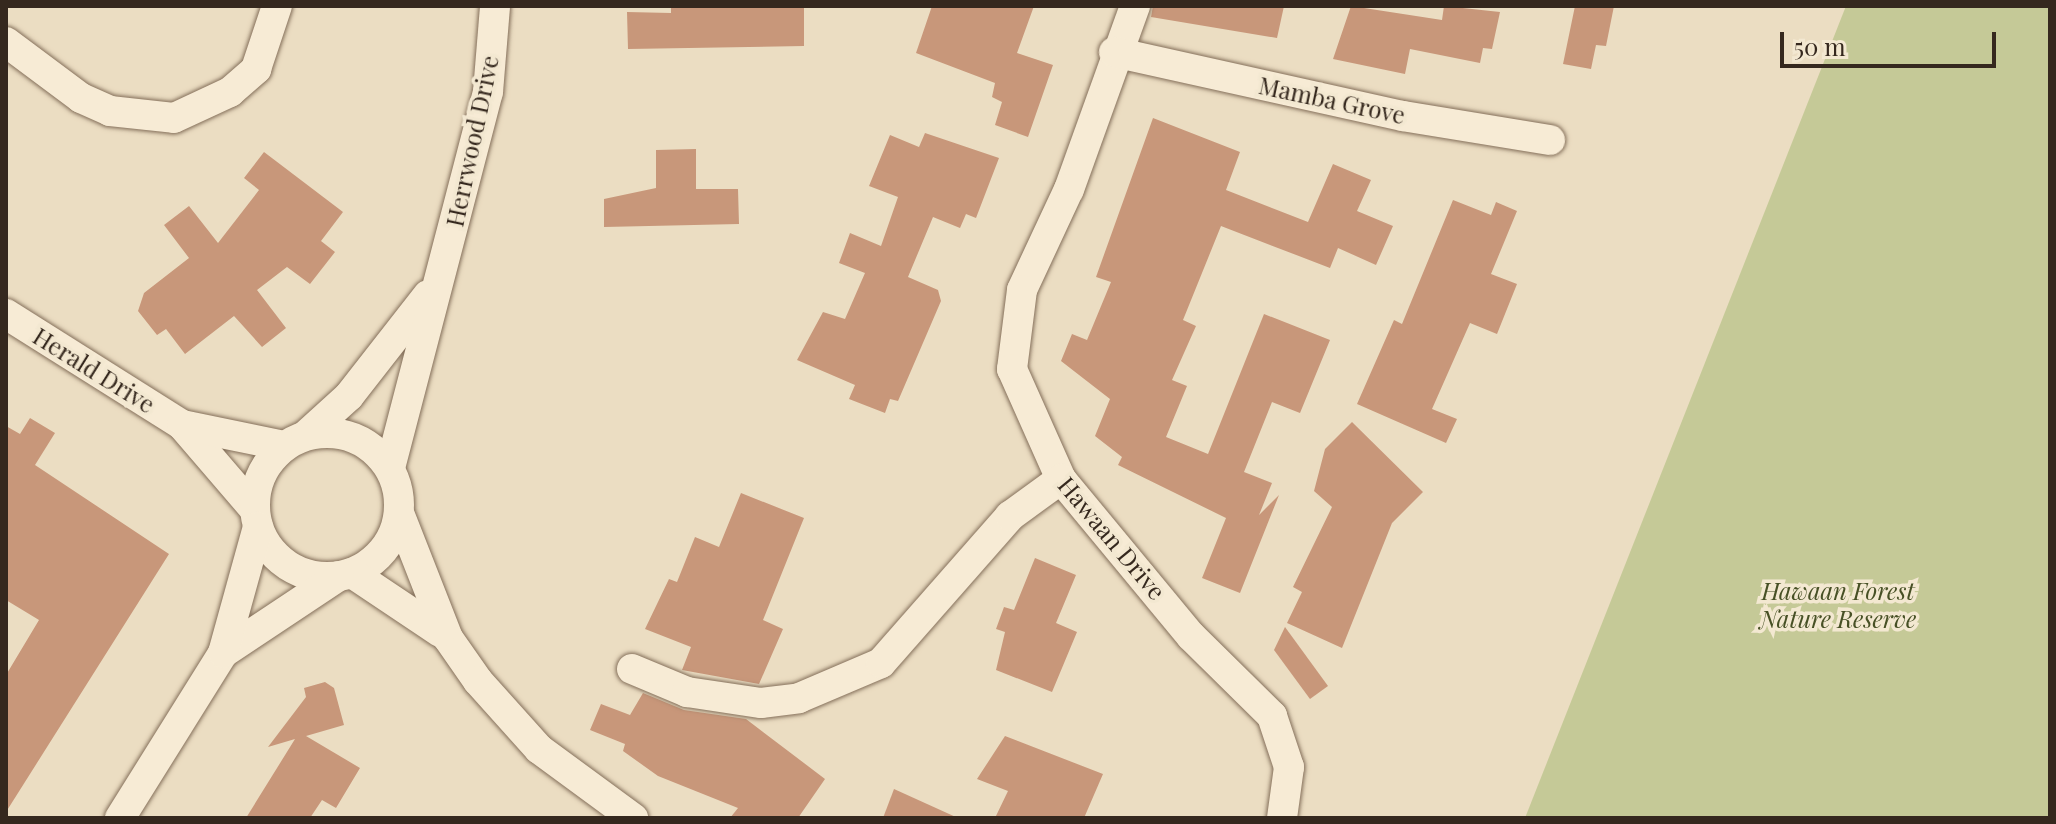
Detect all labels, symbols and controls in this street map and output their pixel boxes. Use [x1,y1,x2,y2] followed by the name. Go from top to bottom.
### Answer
[1784,16,2000,66] scale bar
[1794,30,1846,62] text: 50 m
[440,53,504,229] street label: Herrwood Drive
[1256,70,1408,130] street label: Mamba Grove
[28,321,160,419] street label: Herald Drive
[1052,471,1172,605] street label: Hawaan Drive
[1760,577,1916,633] park label: Hawaan Forest Nature Reserve

